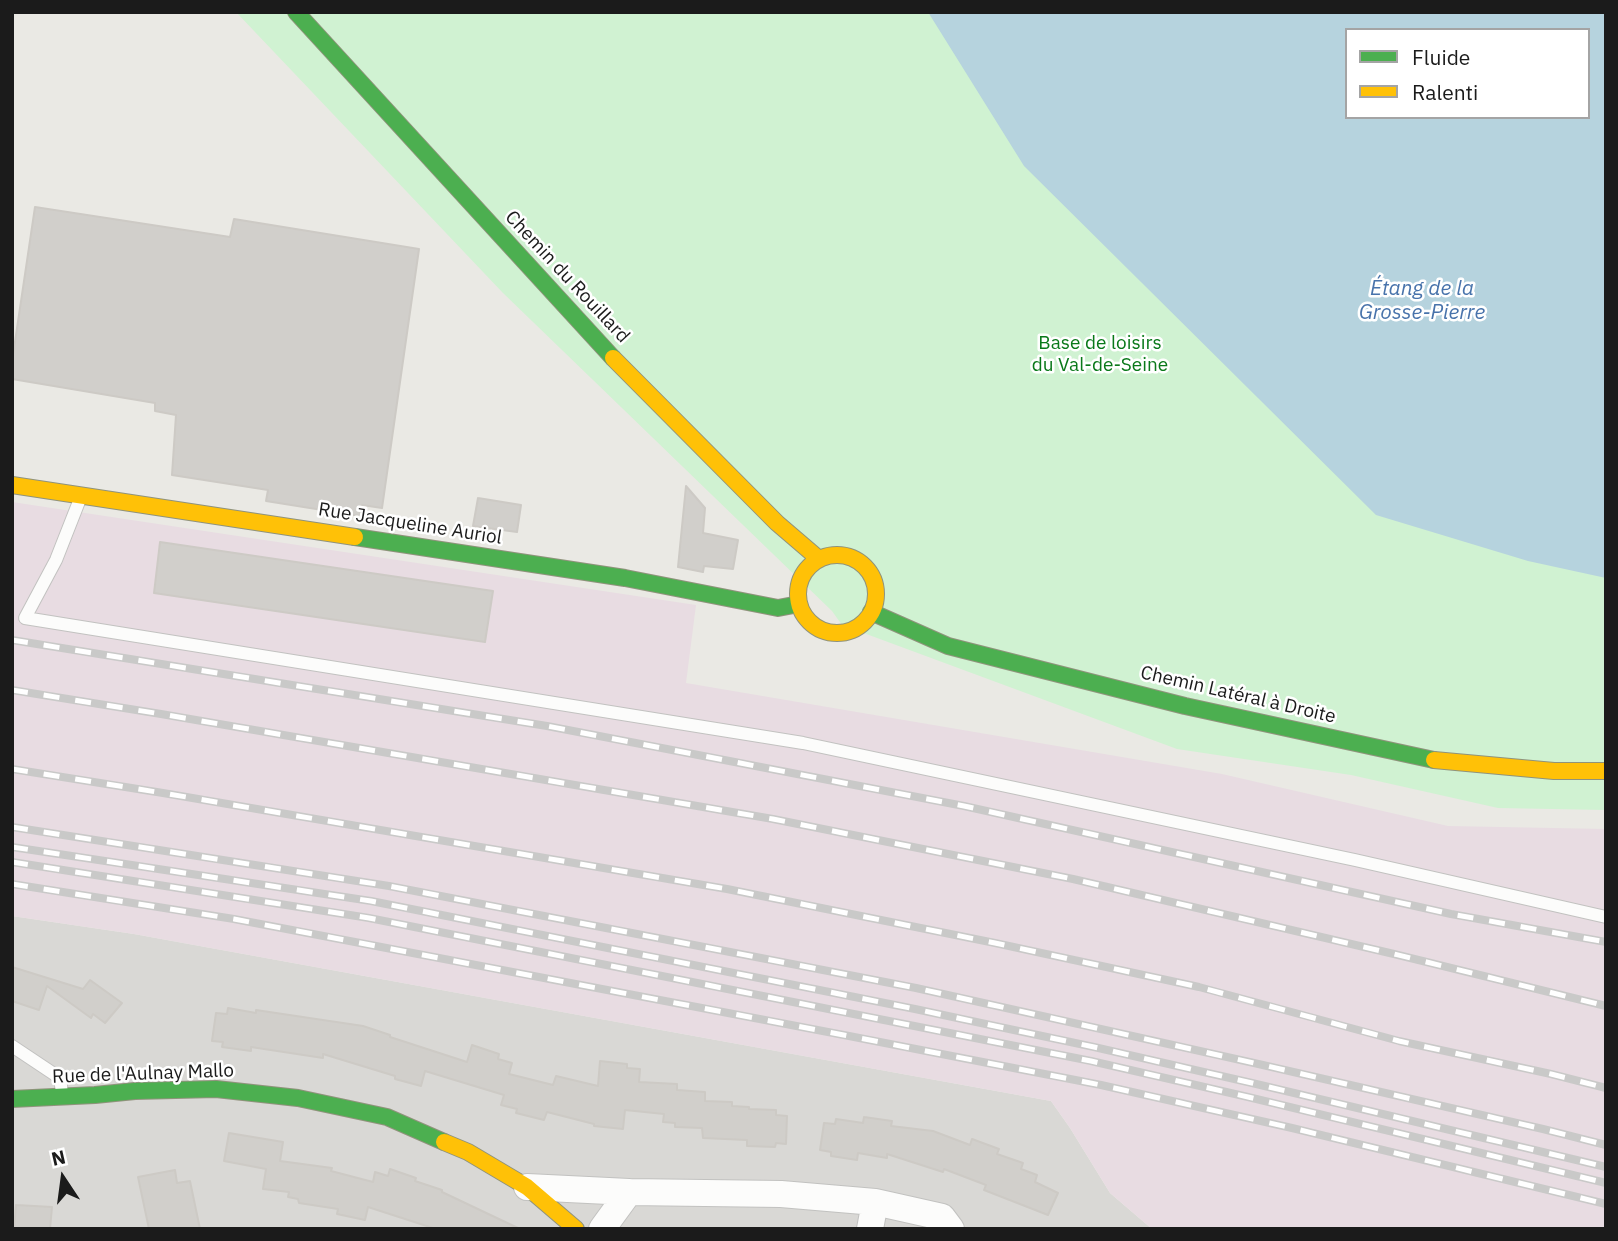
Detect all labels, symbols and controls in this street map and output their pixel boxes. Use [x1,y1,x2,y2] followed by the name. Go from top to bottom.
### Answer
[1345,28,1590,119] legend
[1412,43,1470,71] text: Fluide
[1412,78,1478,106] text: Ralenti
[500,206,634,348] street label: Chemin du Rouillard
[1359,276,1485,326] water label: Étang de la Grosse-Pierre
[1032,333,1168,377] park label: Base de loisirs du Val-de-Seine
[317,498,503,550] street label: Rue Jacqueline Auriol
[1138,661,1338,729] street label: Chemin Latéral à Droite
[52,1059,234,1089] street label: Rue de l'Aulnay Mallo
[28,1143,98,1213] north arrow
[49,1144,68,1171] text: N

